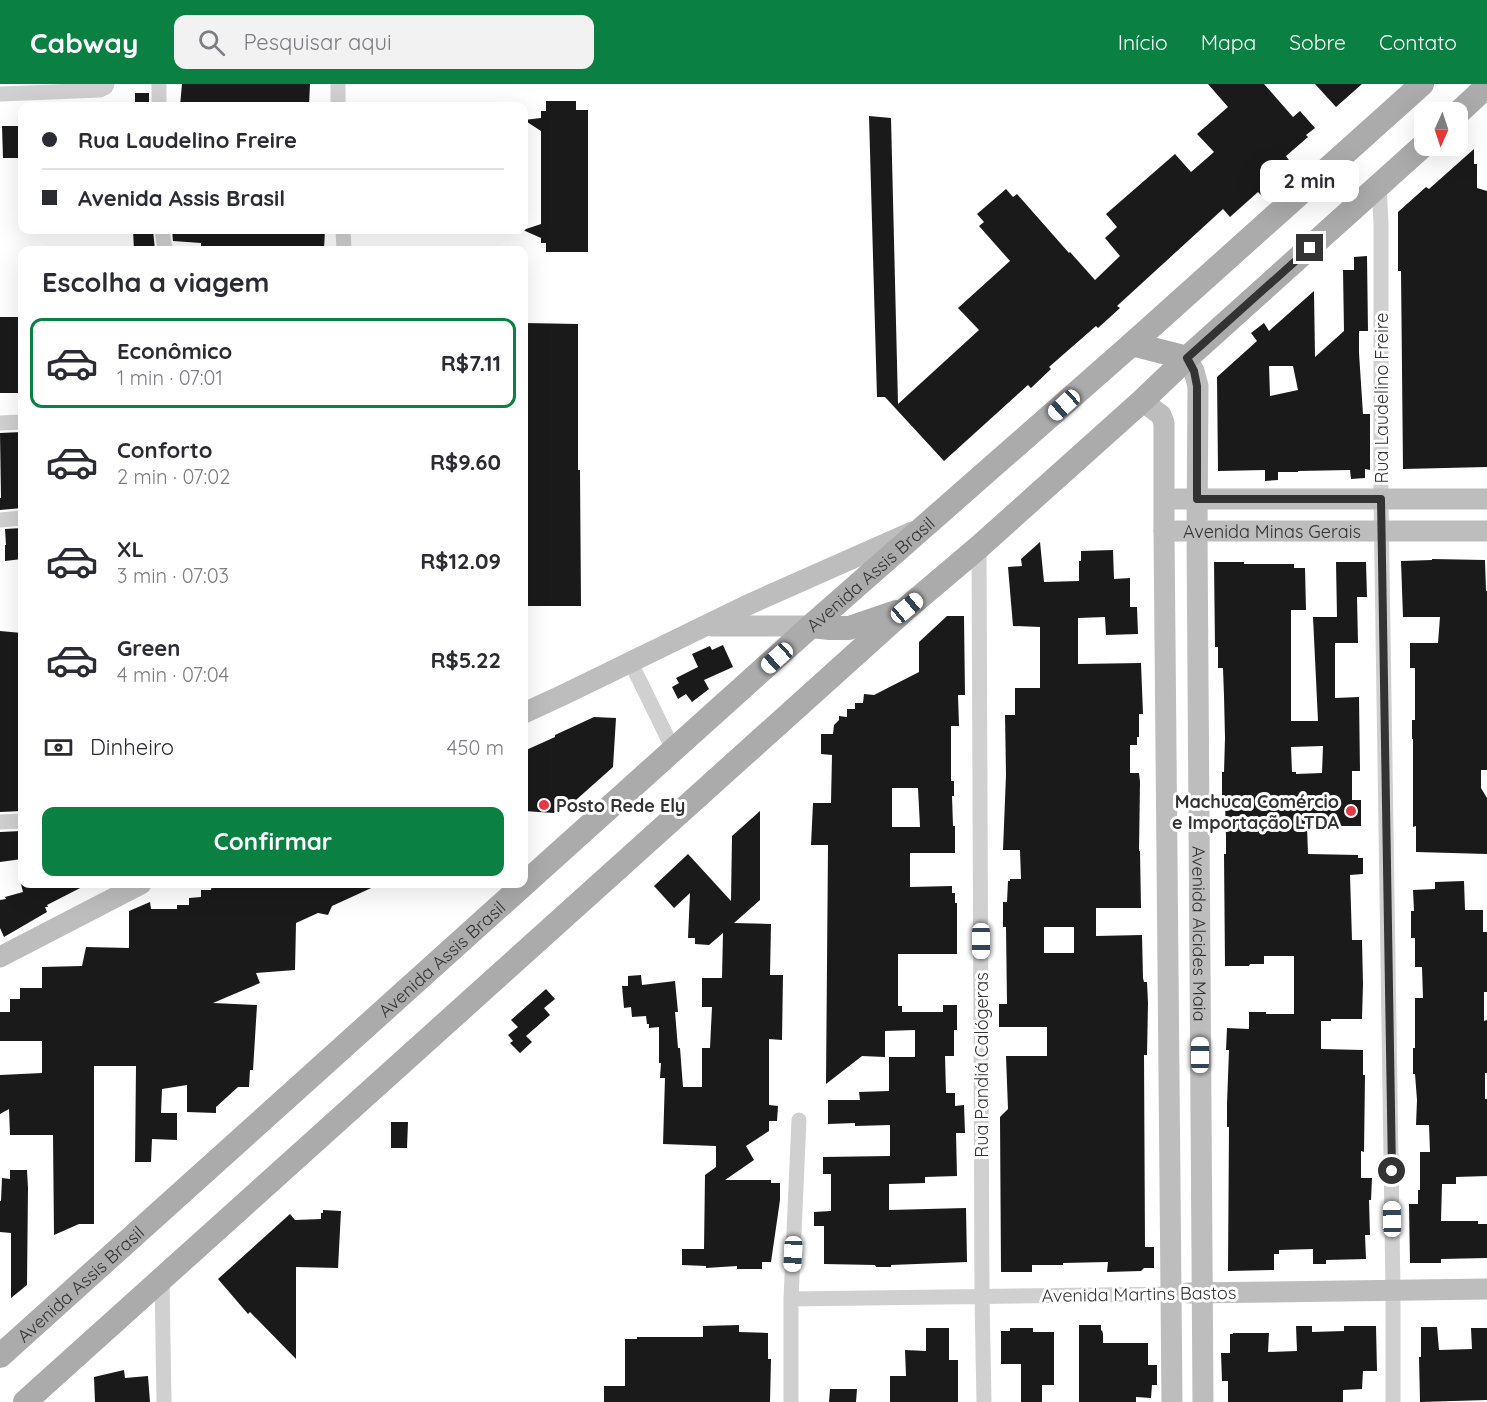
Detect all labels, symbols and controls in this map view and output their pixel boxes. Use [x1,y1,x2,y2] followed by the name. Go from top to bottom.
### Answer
[174,15,594,69] search box
[30,25,138,60] text: Cabway
[195,26,228,59] icon: search
[243,28,392,56] text: Pesquisar aqui
[1118,29,1168,55] text: Início
[1201,29,1256,55] text: Mapa
[1289,29,1346,55] text: Sobre
[1379,29,1457,55] text: Contato
[1414,102,1468,156] north arrow
[1414,102,1468,156] map controls
[78,126,297,154] text: Rua Laudelino Freire
[1260,161,1360,203] callout: 2 min
[1283,168,1336,193] text: 2 min
[78,184,285,212] text: Avenida Assis Brasil
[1296,234,1323,261] route end
[42,265,270,299] text: Escolha a viagem
[1370,312,1393,484] street label: Rua Laudelino Freire
[45,336,99,390] icon: car
[117,337,232,365] text: Econômico
[441,349,501,377] text: R$7.11
[117,365,223,390] text: 1 min · 07:01
[1045,386,1083,424] car
[45,435,99,489] icon: car
[117,436,212,464] text: Conforto
[430,448,501,476] text: R$9.60
[117,464,230,489] text: 2 min · 07:02
[801,511,939,637] street label: Avenida Assis Brasil
[1183,520,1361,543] street label: Avenida Minas Gerais
[45,534,99,588] icon: car
[117,535,144,563] text: XL
[420,547,501,575] text: R$12.09
[117,563,229,588] text: 3 min · 07:03
[887,590,927,626] car
[45,633,99,687] icon: car
[117,634,180,662] text: Green
[758,639,796,677] car
[430,646,501,674] text: R$5.22
[117,662,229,687] text: 4 min · 07:04
[42,731,75,764] icon: cash
[90,733,174,761] text: Dinheiro
[447,735,504,760] text: 450 m
[1172,790,1339,834] place label: Machuca Comércio e Importação LTDA
[556,794,685,817] place label: Posto Rede Ely
[537,798,551,812] marker: Posto Rede Ely
[1344,804,1358,818] marker: Machuca Comércio e Importação LTDA
[42,807,504,876] button: Confirmar
[1188,846,1212,1022] street label: Avenida Alcides Maia
[373,895,510,1022] street label: Avenida Assis Brasil
[972,923,990,959] car
[970,972,993,1158] street label: Rua Pandiá Calógeras
[1191,1037,1209,1073] car
[1378,1157,1405,1184] route start
[1383,1201,1401,1237] car
[12,1221,149,1347] street label: Avenida Assis Brasil
[783,1236,803,1272] car
[1042,1281,1236,1307] street label: Avenida Martins Bastos

